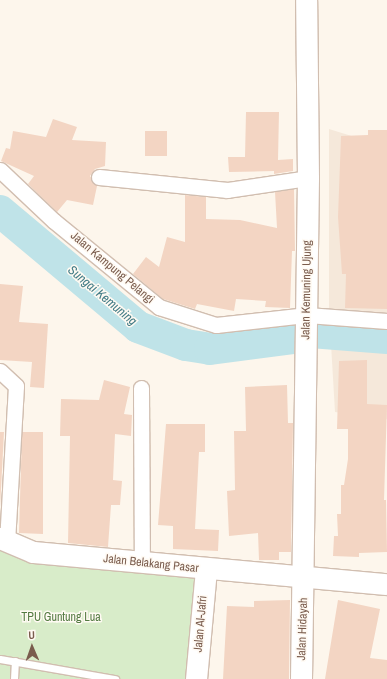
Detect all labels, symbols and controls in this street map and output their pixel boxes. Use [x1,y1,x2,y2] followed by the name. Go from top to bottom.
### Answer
[67,229,157,307] street label: Jalan Kampung Pelangi
[299,240,315,340] street label: Jalan Kemuning Ujung
[64,263,140,329] water label: Sungai Kemuning
[103,552,199,576] street label: Jalan Belakang Pasar
[191,595,211,653] street label: Jalan Al-Jafri
[295,597,311,661] street label: Jalan Hidayah
[21,611,101,625] park label: TPU Guntung Lua
[12,627,52,667] north arrow
[28,628,35,642] text: U

